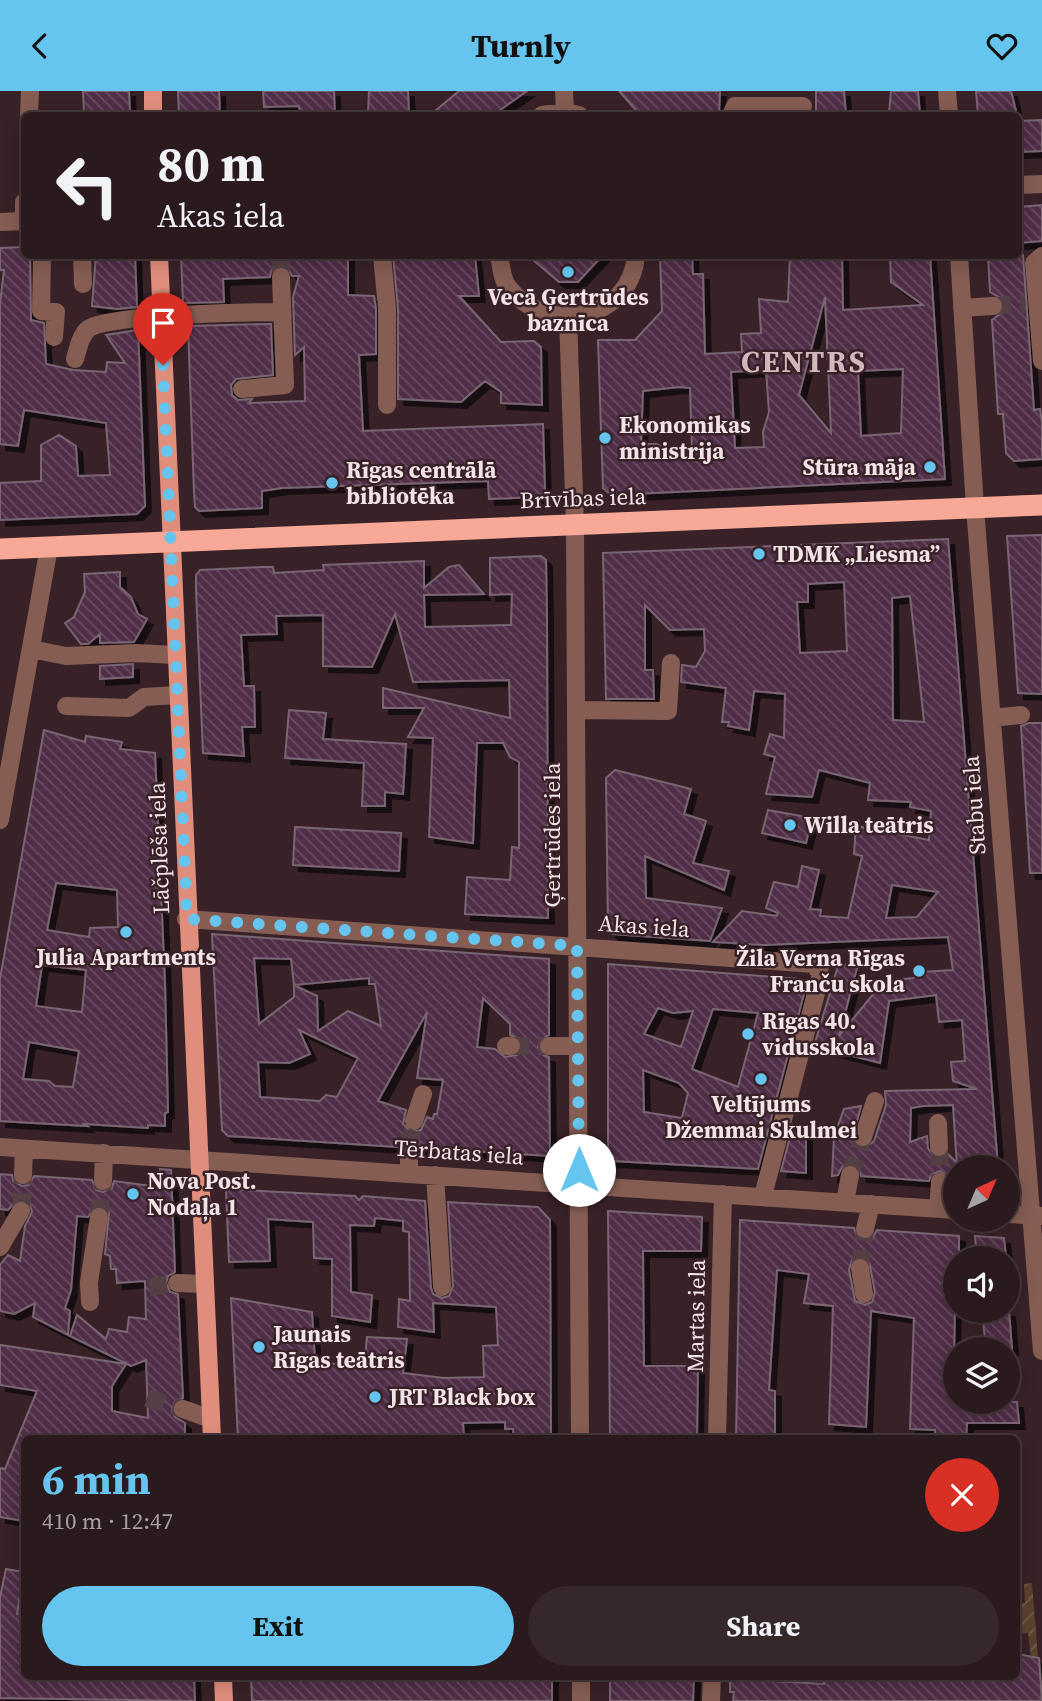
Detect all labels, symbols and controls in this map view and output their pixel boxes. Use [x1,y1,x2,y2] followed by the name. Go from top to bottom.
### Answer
[471,24,571,68] text: Turnly
[21,27,59,65] icon: back
[983,27,1021,65] icon: heart
[157,130,265,197] text: 80 m
[42,140,133,231] icon: left
[157,194,284,238] text: Akas iela
[560,264,576,280] marker: Vecā Ģertrūdes baznīca
[487,281,649,339] place label: Vecā Ģertrūdes baznīca
[133,293,193,365] pin
[144,304,182,342] icon: arrive
[741,341,867,382] district label: CENTRS
[619,409,751,467] place label: Ekonomikas ministrija
[597,430,613,446] marker: Ekonomikas ministrija
[802,451,917,483] place label: Stūra māja
[346,454,497,512] place label: Rīgas centrālā bibliotēka
[922,459,938,475] marker: Stūra māja
[324,475,340,491] marker: Rīgas centrālā bibliotēka
[519,480,647,516] street label: Brīvības iela
[773,538,940,570] place label: TDMK „Liesma”
[751,546,767,562] marker: TDMK „Liesma”
[955,754,993,856] street label: Stabu iela
[536,762,568,907] street label: Ģertrūdes iela
[141,781,177,914] street label: Lāčplēša iela
[804,809,934,841] place label: Willa teātris
[782,817,798,833] marker: Willa teātris
[597,907,691,945] street label: Akas iela
[118,924,134,940] marker: Julia Apartments
[34,941,216,973] place label: Julia Apartments
[736,942,906,1000] place label: Žila Verna Rīgas Franču skola
[911,963,927,979] marker: Žila Verna Rīgas Franču skola
[761,1005,876,1063] place label: Rīgas 40. vidusskola
[740,1026,756,1042] marker: Rīgas 40. vidusskola
[753,1071,769,1087] marker: Veltījums Džemmai Skulmei
[665,1088,857,1146] place label: Veltījums Džemmai Skulmei
[393,1132,525,1173] street label: Tērbatas iela
[542,1133,616,1207] position arrow
[943,1155,1020,1232] north arrow
[943,1155,1020,1414] map controls
[147,1165,257,1223] place label: Nova Post. Nodaļa 1
[125,1186,141,1202] marker: Nova Post. Nodaļa 1
[943,1246,1020,1323] button: sound
[679,1259,713,1373] street label: Martas iela
[271,1318,405,1376] place label: Jaunais Rīgas teātris
[943,1337,1020,1414] button: layers
[251,1339,267,1355] marker: Jaunais Rīgas teātris
[387,1381,536,1413] place label: JRT Black box
[367,1389,383,1405] marker: JRT Black box
[42,1450,151,1508] text: 6 min
[925,1458,999,1532] button: close
[42,1505,173,1537] text: 410 m · 12:47
[42,1586,514,1666] button: Exit
[528,1586,999,1666] button: Share

